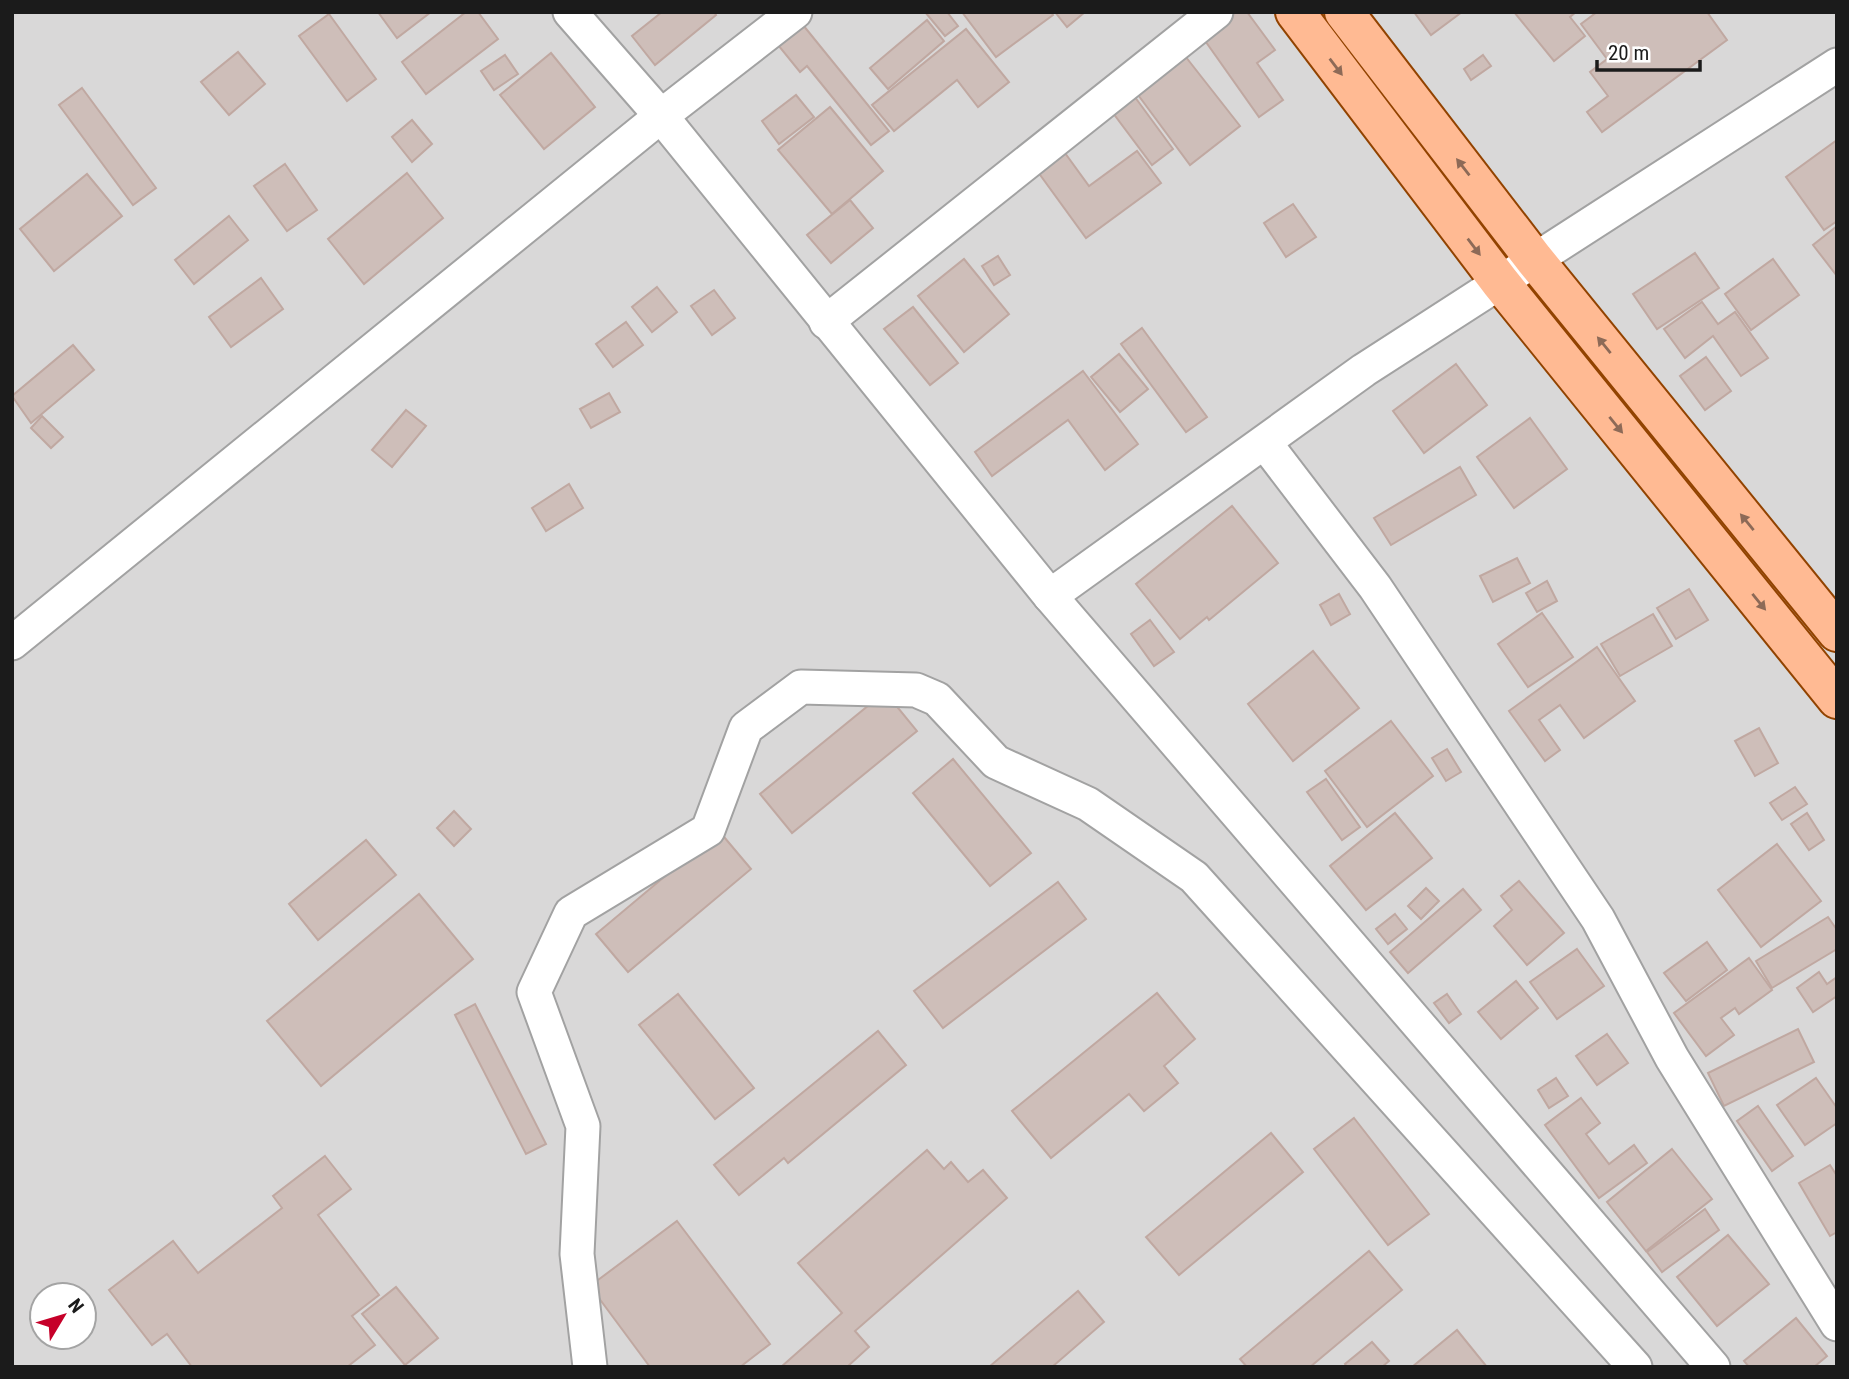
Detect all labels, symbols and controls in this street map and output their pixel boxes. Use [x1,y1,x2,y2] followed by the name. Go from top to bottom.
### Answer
[1597,28,1700,72] scale bar
[1608,41,1649,65] text: 20 m
[1328,57,1343,75] one-way arrow
[1455,158,1470,176] one-way arrow
[1466,238,1481,256] one-way arrow
[1597,336,1612,354] one-way arrow
[1608,417,1623,434] one-way arrow
[1740,513,1755,531] one-way arrow
[1751,593,1766,611] one-way arrow
[28,1281,98,1351] north arrow
[63,1294,89,1318] text: N

